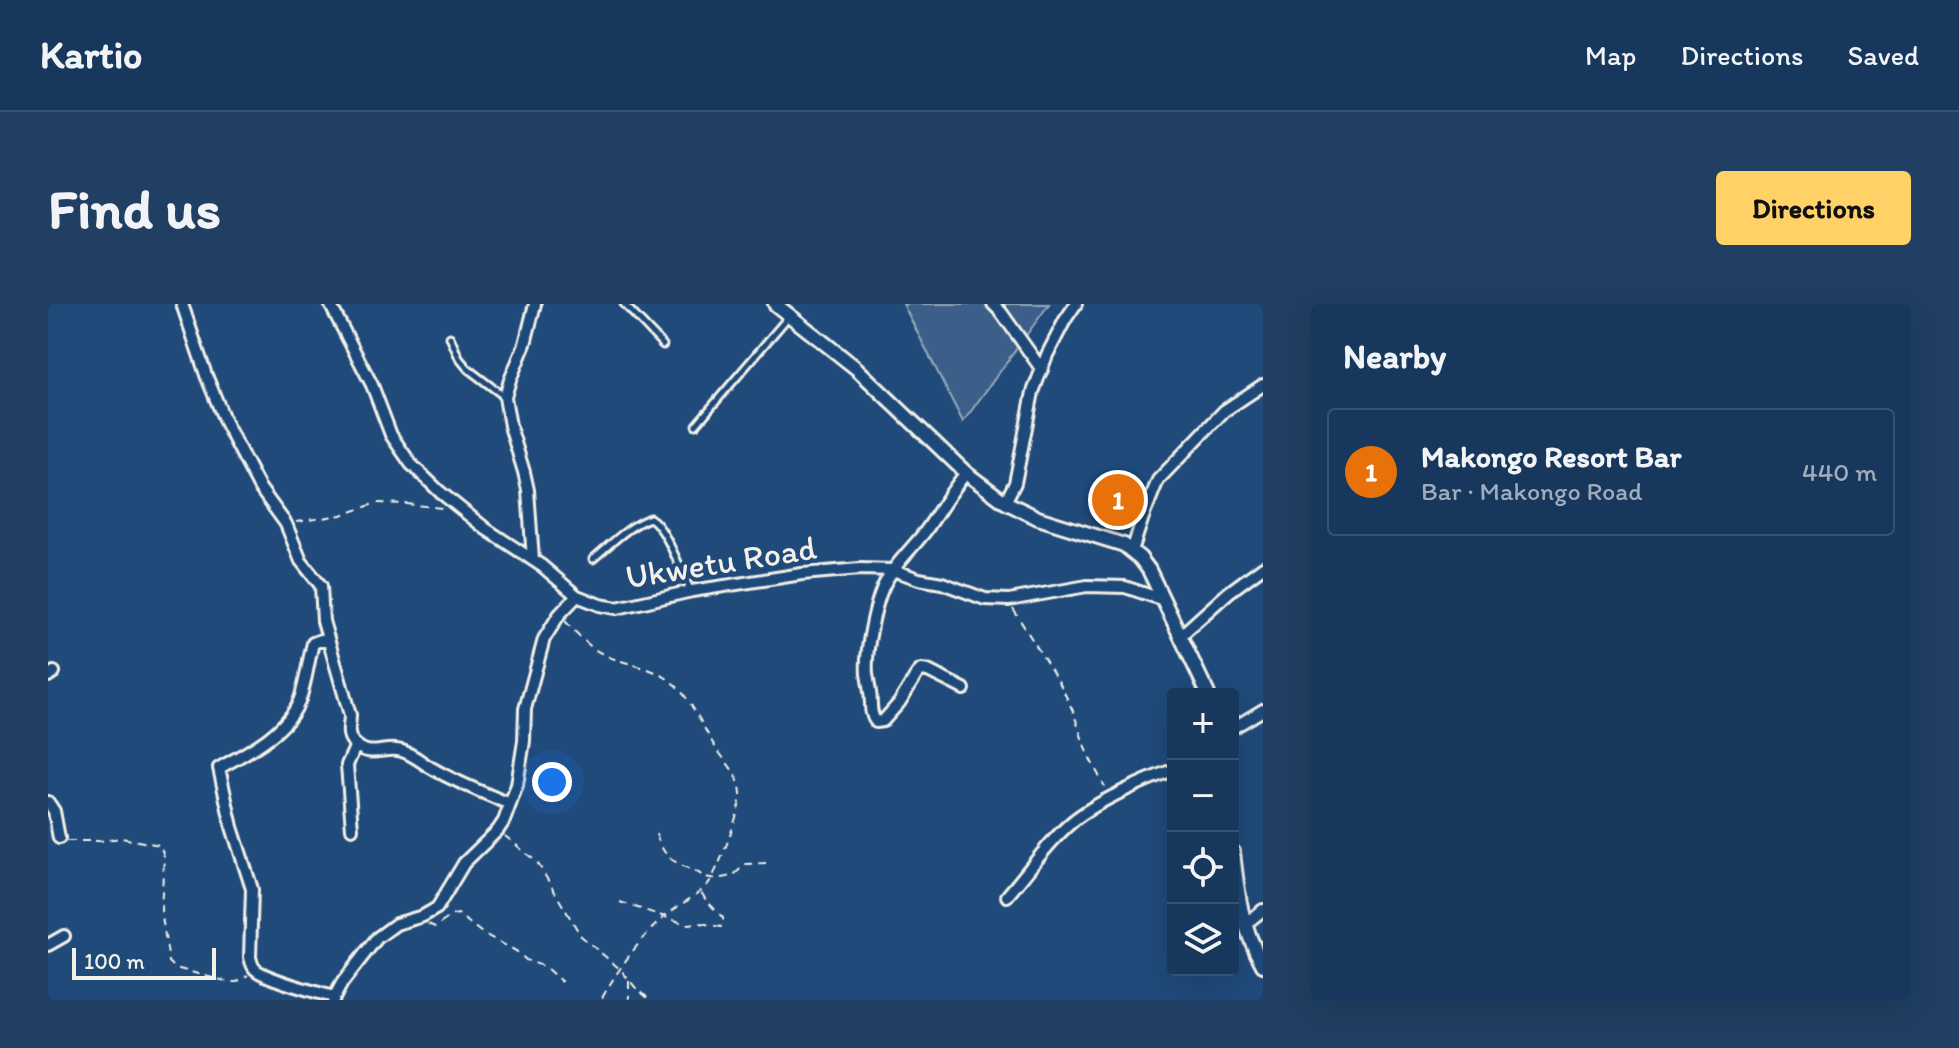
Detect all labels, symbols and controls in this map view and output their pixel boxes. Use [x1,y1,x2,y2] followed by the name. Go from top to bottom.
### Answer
[40,32,142,78] text: Kartio
[1585,38,1636,72] text: Map
[1680,38,1804,72] text: Directions
[1848,38,1919,72] text: Saved
[1716,171,1911,245] button: Directions
[48,175,221,242] text: Find us
[1343,336,1446,377] text: Nearby
[1421,438,1681,475] text: Makongo Resort Bar
[1365,456,1377,488] text: 1
[1802,456,1877,488] text: 440 m
[1092,470,1144,530] pin: 1
[1421,475,1643,507] text: Bar · Makongo Road
[623,527,820,597] street label: Ukwetu Road
[1167,688,1239,976] map controls
[1167,688,1239,760] button: +
[1167,760,1239,832] button: −
[532,762,572,802] your location
[1167,832,1239,904] button: locate
[1167,904,1239,976] button: layers
[72,944,216,980] scale bar
[84,948,145,975] text: 100 m

